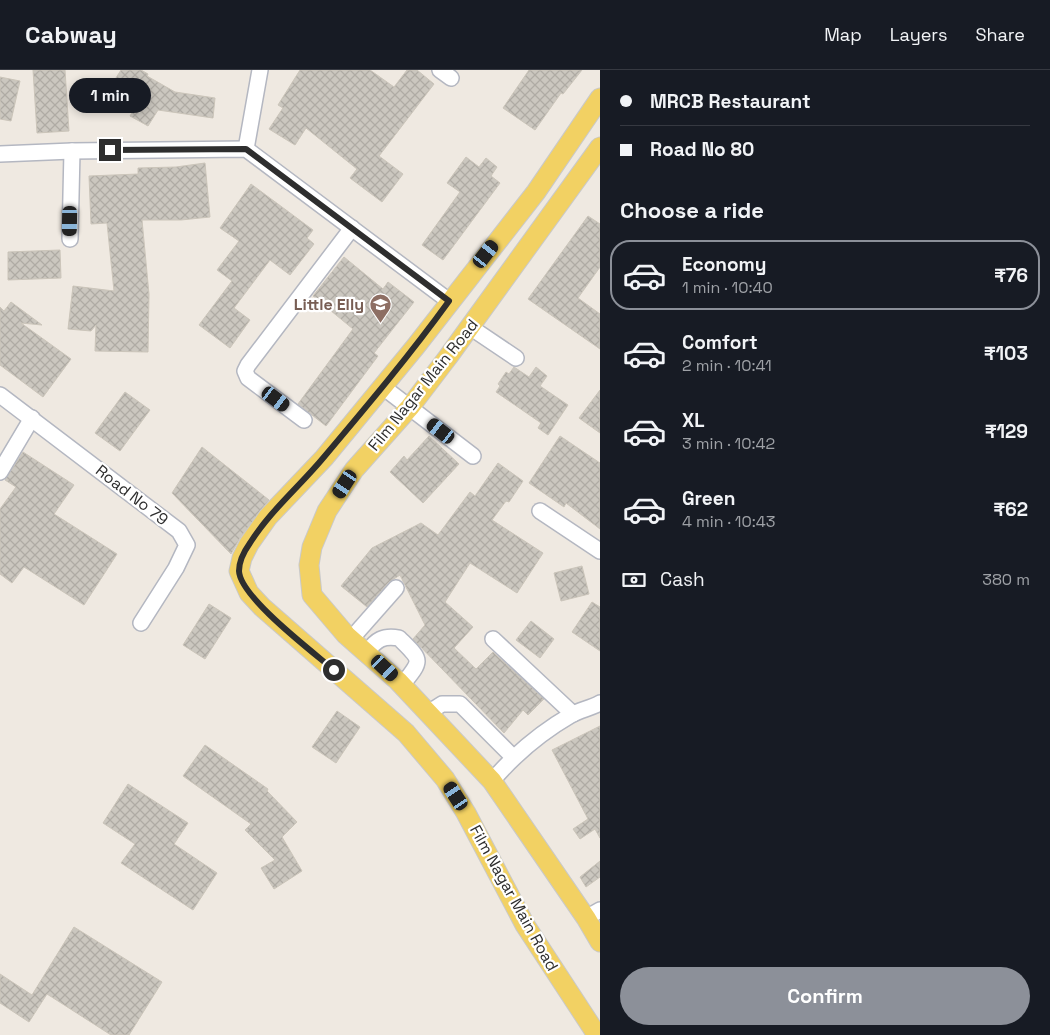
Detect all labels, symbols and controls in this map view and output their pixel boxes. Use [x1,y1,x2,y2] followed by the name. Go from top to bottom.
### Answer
[25,19,117,50] text: Cabway
[824,23,862,46] text: Map
[890,23,947,46] text: Layers
[975,23,1025,46] text: Share
[69,78,151,112] callout: 1 min
[90,85,130,106] text: 1 min
[650,89,811,114] text: MRCB Restaurant
[650,137,754,162] text: Road No 80
[99,139,121,161] route end
[620,196,764,224] text: Choose a ride
[62,206,77,236] car
[470,238,501,270] car
[682,252,766,277] text: Economy
[622,253,667,298] icon: car
[994,263,1028,288] text: ₹76
[682,277,773,298] text: 1 min · 10:40
[368,292,392,323] school or university icon: Little Elly
[294,294,364,315] place label: Little Elly
[363,315,483,455] street label: Film Nagar Main Road
[682,330,758,355] text: Comfort
[622,331,667,376] icon: car
[984,341,1028,366] text: ₹103
[682,355,772,376] text: 2 min · 10:41
[259,384,292,414] car
[682,408,705,433] text: XL
[622,409,667,454] icon: car
[424,416,457,446] car
[985,419,1028,444] text: ₹129
[682,433,775,454] text: 3 min · 10:42
[91,460,173,530] street label: Road No 79
[330,467,359,501] car
[682,486,735,511] text: Green
[622,487,667,532] icon: car
[993,497,1028,522] text: ₹62
[682,511,775,532] text: 4 min · 10:43
[620,566,648,594] icon: cash
[660,567,705,592] text: Cash
[982,569,1030,590] text: 380 m
[368,652,401,684] car
[323,659,345,681] route start
[441,779,470,813] car
[465,821,563,975] street label: Film Nagar Main Road
[620,967,1030,1025] button: Confirm

